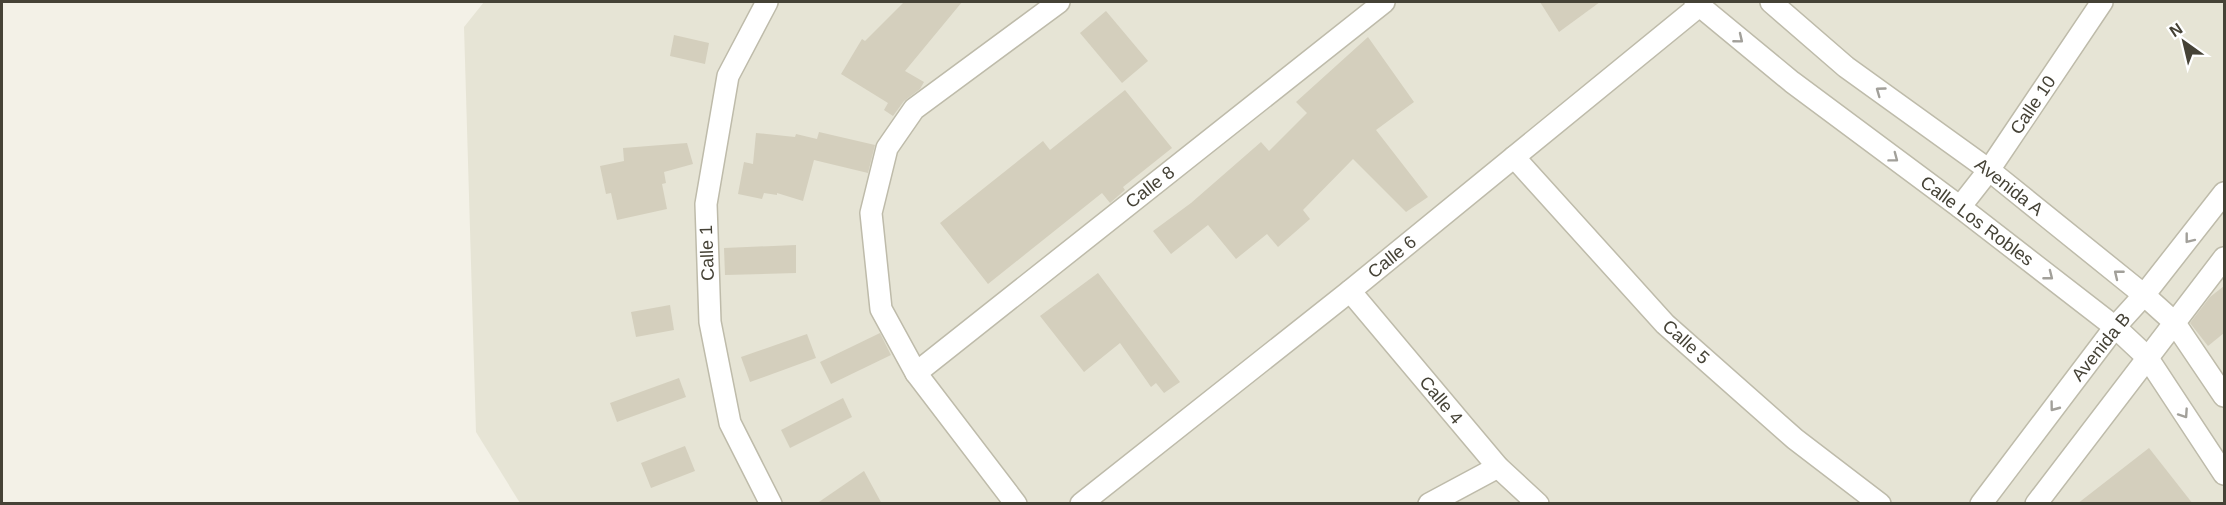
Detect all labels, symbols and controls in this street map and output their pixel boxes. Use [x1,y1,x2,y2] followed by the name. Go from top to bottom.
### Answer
[2154,12,2214,72] north arrow
[2166,20,2185,40] text: N
[1733,32,1744,43] one-way arrow
[2006,72,2060,138] street label: Calle 10
[1875,87,1886,98] one-way arrow
[1887,151,1898,162] one-way arrow
[1971,154,2047,220] street label: Avenida A
[1122,162,1178,212] street label: Calle 8
[1917,172,2037,270] street label: Calle Los Robles
[696,225,718,281] street label: Calle 1
[1364,232,1420,282] street label: Calle 6
[2185,232,2196,243] one-way arrow
[2043,269,2054,280] one-way arrow
[2113,270,2124,281] one-way arrow
[2068,309,2134,385] street label: Avenida B
[1658,316,1714,368] street label: Calle 5
[1415,372,1467,428] street label: Calle 4
[2050,401,2061,412] one-way arrow
[2177,408,2189,418] one-way arrow

